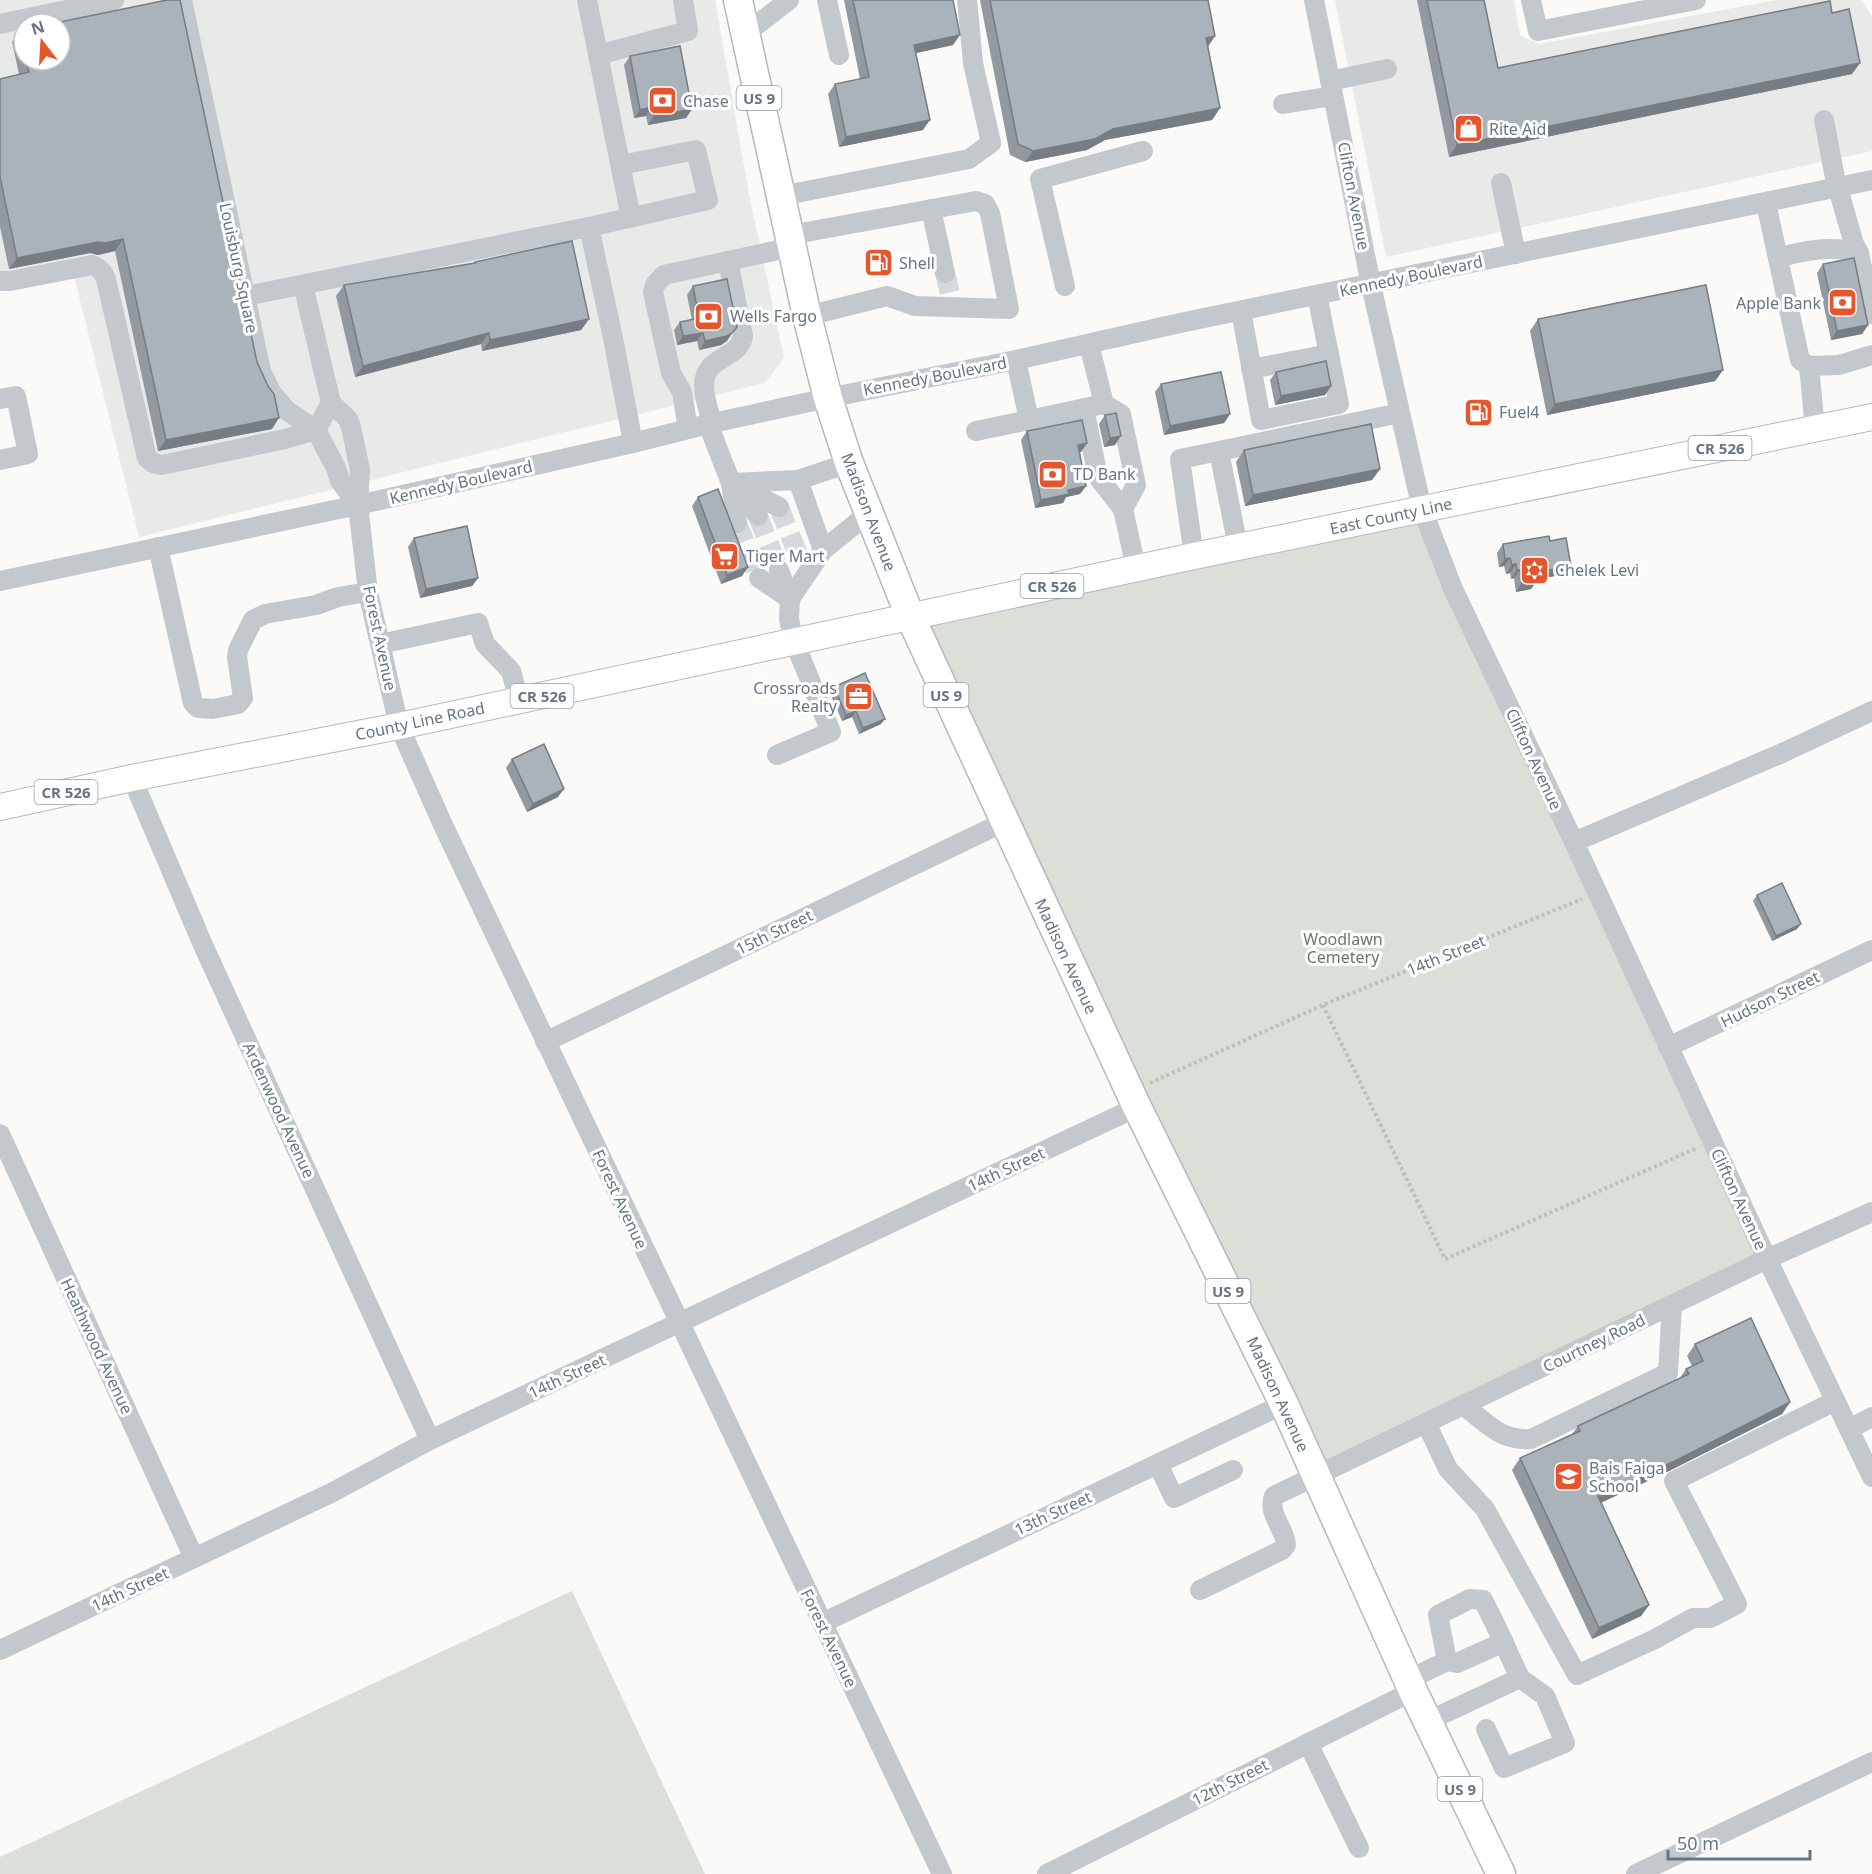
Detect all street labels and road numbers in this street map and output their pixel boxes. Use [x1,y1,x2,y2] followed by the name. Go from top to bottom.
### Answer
[736,86,782,110] road number: US 9
[1333,140,1375,252] street label: Clifton Avenue
[214,201,264,335] street label: Louisburg Square
[1337,250,1485,302] street label: Kennedy Boulevard
[861,351,1009,401] street label: Kennedy Boulevard
[1688,436,1752,460] road number: CR 526
[836,450,902,574] street label: Madison Avenue
[387,455,535,509] street label: Kennedy Boulevard
[1328,492,1454,540] street label: East County Line
[1020,574,1084,598] road number: CR 526
[358,583,402,693] street label: Forest Avenue
[924,683,968,707] road number: US 9
[510,684,574,708] road number: CR 526
[353,697,487,745] street label: County Line Road
[1501,705,1567,813] street label: Clifton Avenue
[34,780,98,804] road number: CR 526
[1030,895,1102,1017] street label: Madison Avenue
[732,904,816,960] street label: 15th Street
[1403,929,1489,981] street label: 14th Street
[1717,965,1823,1032] street label: Hudson Street
[238,1039,320,1181] street label: Ardenwood Avenue
[964,1141,1048,1196] street label: 14th Street
[1706,1145,1772,1253] street label: Clifton Avenue
[587,1146,653,1252] street label: Forest Avenue
[56,1274,138,1418] street label: Heathwood Avenue
[1206,1279,1250,1303] road number: US 9
[1539,1309,1649,1377] street label: Courtney Road
[1242,1333,1314,1455] street label: Madison Avenue
[525,1348,609,1403] street label: 14th Street
[1011,1485,1095,1540] street label: 13th Street
[88,1561,172,1616] street label: 14th Street
[796,1585,862,1691] street label: Forest Avenue
[1188,1753,1272,1811] street label: 12th Street
[1438,1777,1482,1801] road number: US 9

